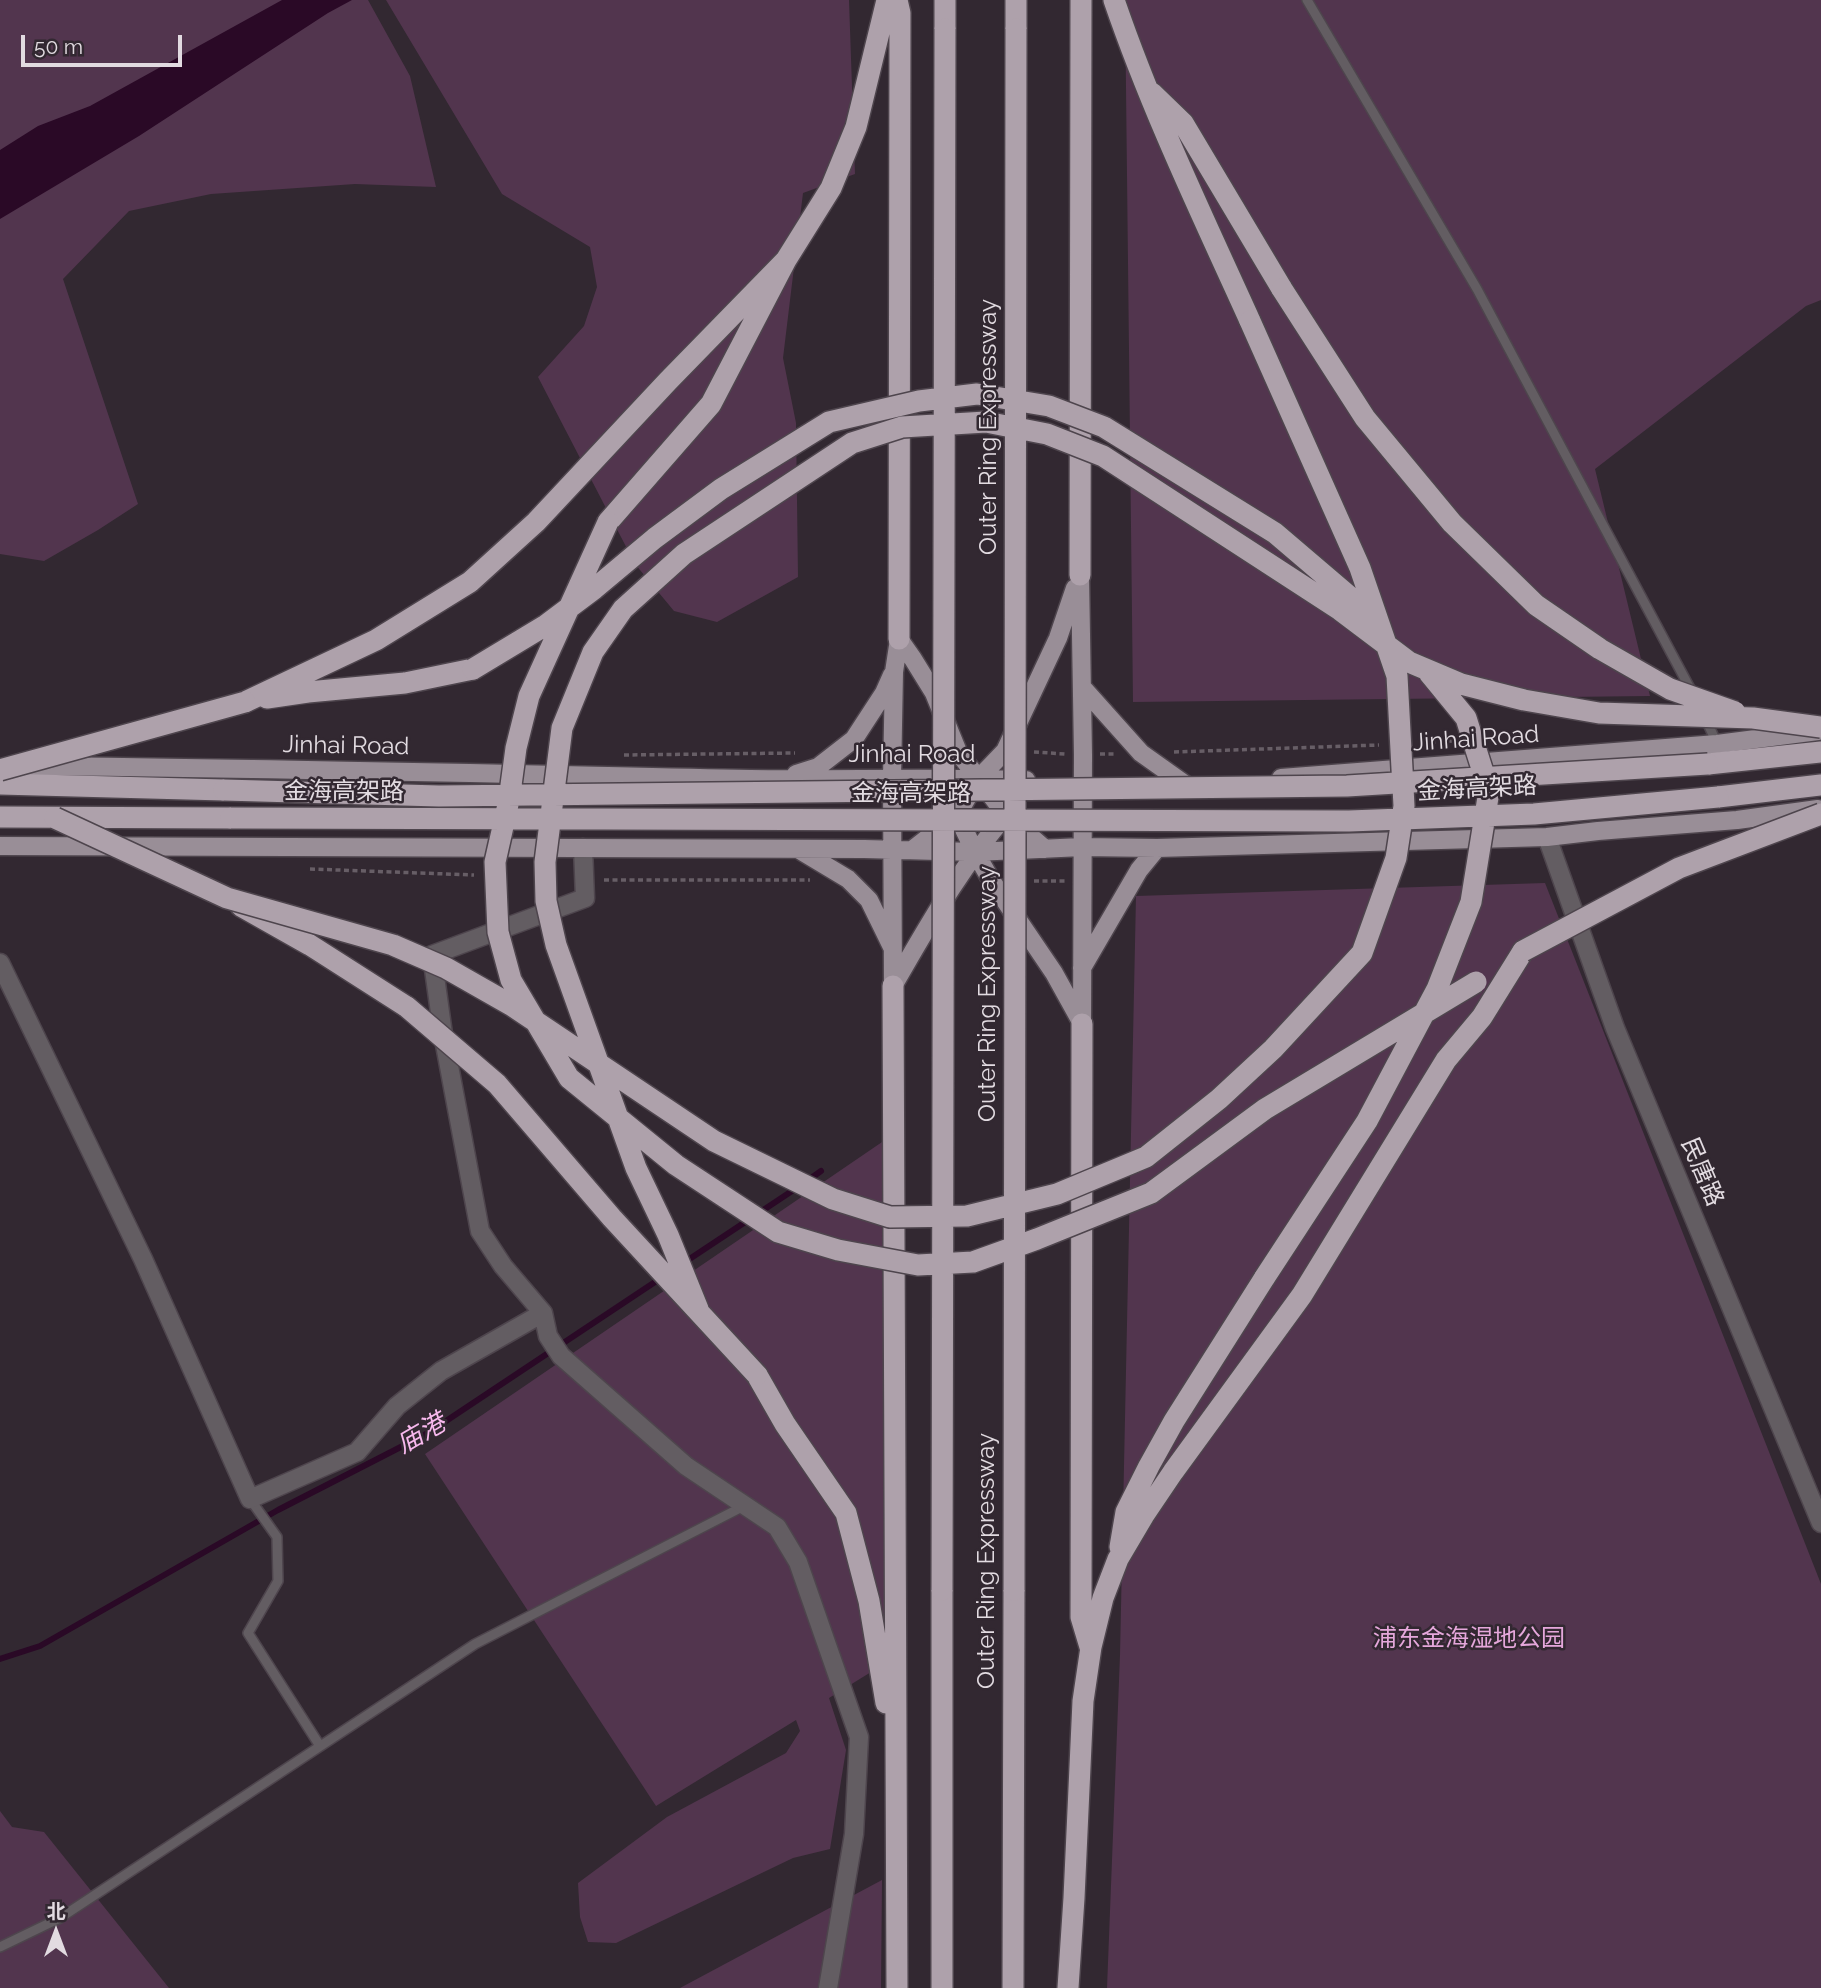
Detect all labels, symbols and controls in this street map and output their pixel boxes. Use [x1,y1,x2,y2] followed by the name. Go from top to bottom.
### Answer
[24,21,186,65] scale bar
[34,34,83,59] text: 50 m
[975,299,1003,555] street label: Outer Ring Expressway
[1412,720,1540,758] street label: Jinhai Road
[282,730,410,762] street label: Jinhai Road
[849,741,975,769] street label: Jinhai Road
[1416,771,1538,807] street label: 金海高架路
[284,778,404,806] street label: 金海高架路
[851,780,971,808] street label: 金海高架路
[974,866,1002,1122] street label: Outer Ring Expressway
[1675,1133,1729,1211] street label: 民唐路
[391,1407,451,1461] water label: 庙港
[973,1433,1001,1689] street label: Outer Ring Expressway
[1373,1625,1565,1653] park label: 浦东金海湿地公园
[21,1897,91,1967] north arrow
[46,1900,66,1922] text: 北

